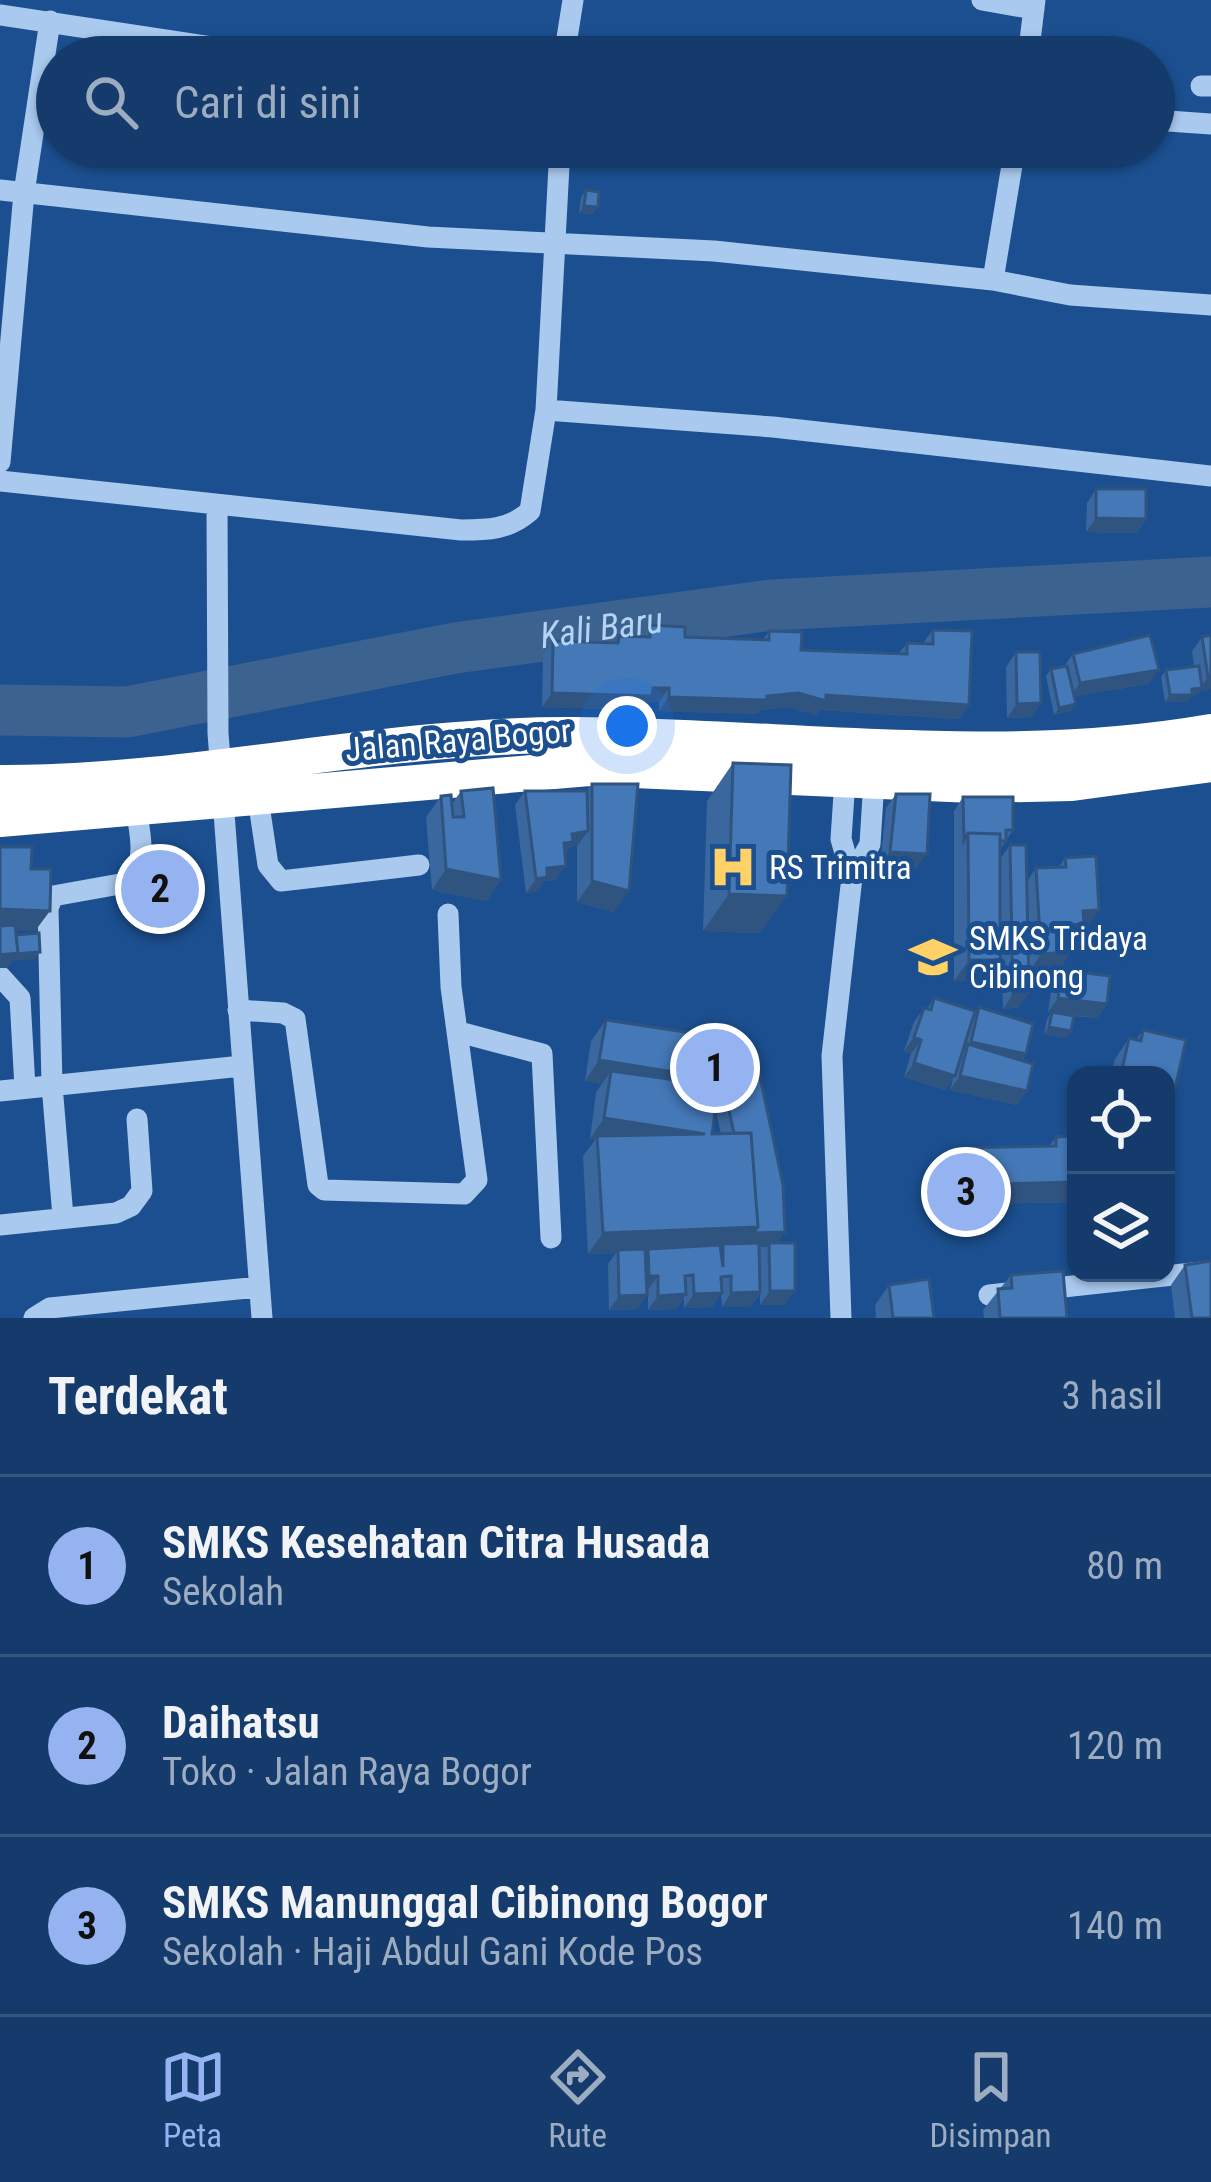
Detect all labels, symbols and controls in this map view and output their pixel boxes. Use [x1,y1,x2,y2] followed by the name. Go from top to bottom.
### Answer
[36,36,1175,168] search box
[78,69,144,135] icon: search
[174,76,361,129] text: Cari di sini
[538,599,666,657] water label: Kali Baru
[597,696,657,756] your location
[344,711,572,769] street label: Jalan Raya Bogor
[708,842,758,892] hospital icon: RS Trimitra
[121,844,199,934] pin: 2
[769,848,912,887] place label: RS Trimitra
[969,919,1148,996] place label: SMKS Tridaya Cibinong
[908,932,958,982] school or university icon: SMKS Tridaya Cibinong
[676,1023,754,1113] pin: 1
[1067,1066,1175,1282] map controls
[1067,1066,1175,1174] button: locate
[927,1147,1005,1237] pin: 3
[1067,1174,1175,1282] button: layers
[48,1367,228,1426] text: Terdekat
[1062,1373,1163,1419] text: 3 hasil
[162,1516,710,1569] text: SMKS Kesehatan Citra Husada
[77,1543,97,1589] text: 1
[1086,1543,1163,1589] text: 80 m
[162,1569,284,1615] text: Sekolah
[162,1696,320,1749] text: Daihatsu
[77,1723,97,1769] text: 2
[1067,1723,1163,1769] text: 120 m
[162,1749,532,1795] text: Toko · Jalan Raya Bogor
[162,1876,768,1929] text: SMKS Manunggal Cibinong Bogor
[77,1903,97,1949] text: 3
[1067,1903,1163,1949] text: 140 m
[162,1929,703,1975] text: Sekolah · Haji Abdul Gani Kode Pos
[160,2044,226,2155] tab: Peta
[545,2044,611,2155] tab: Rute
[930,2044,1051,2155] tab: Disimpan

